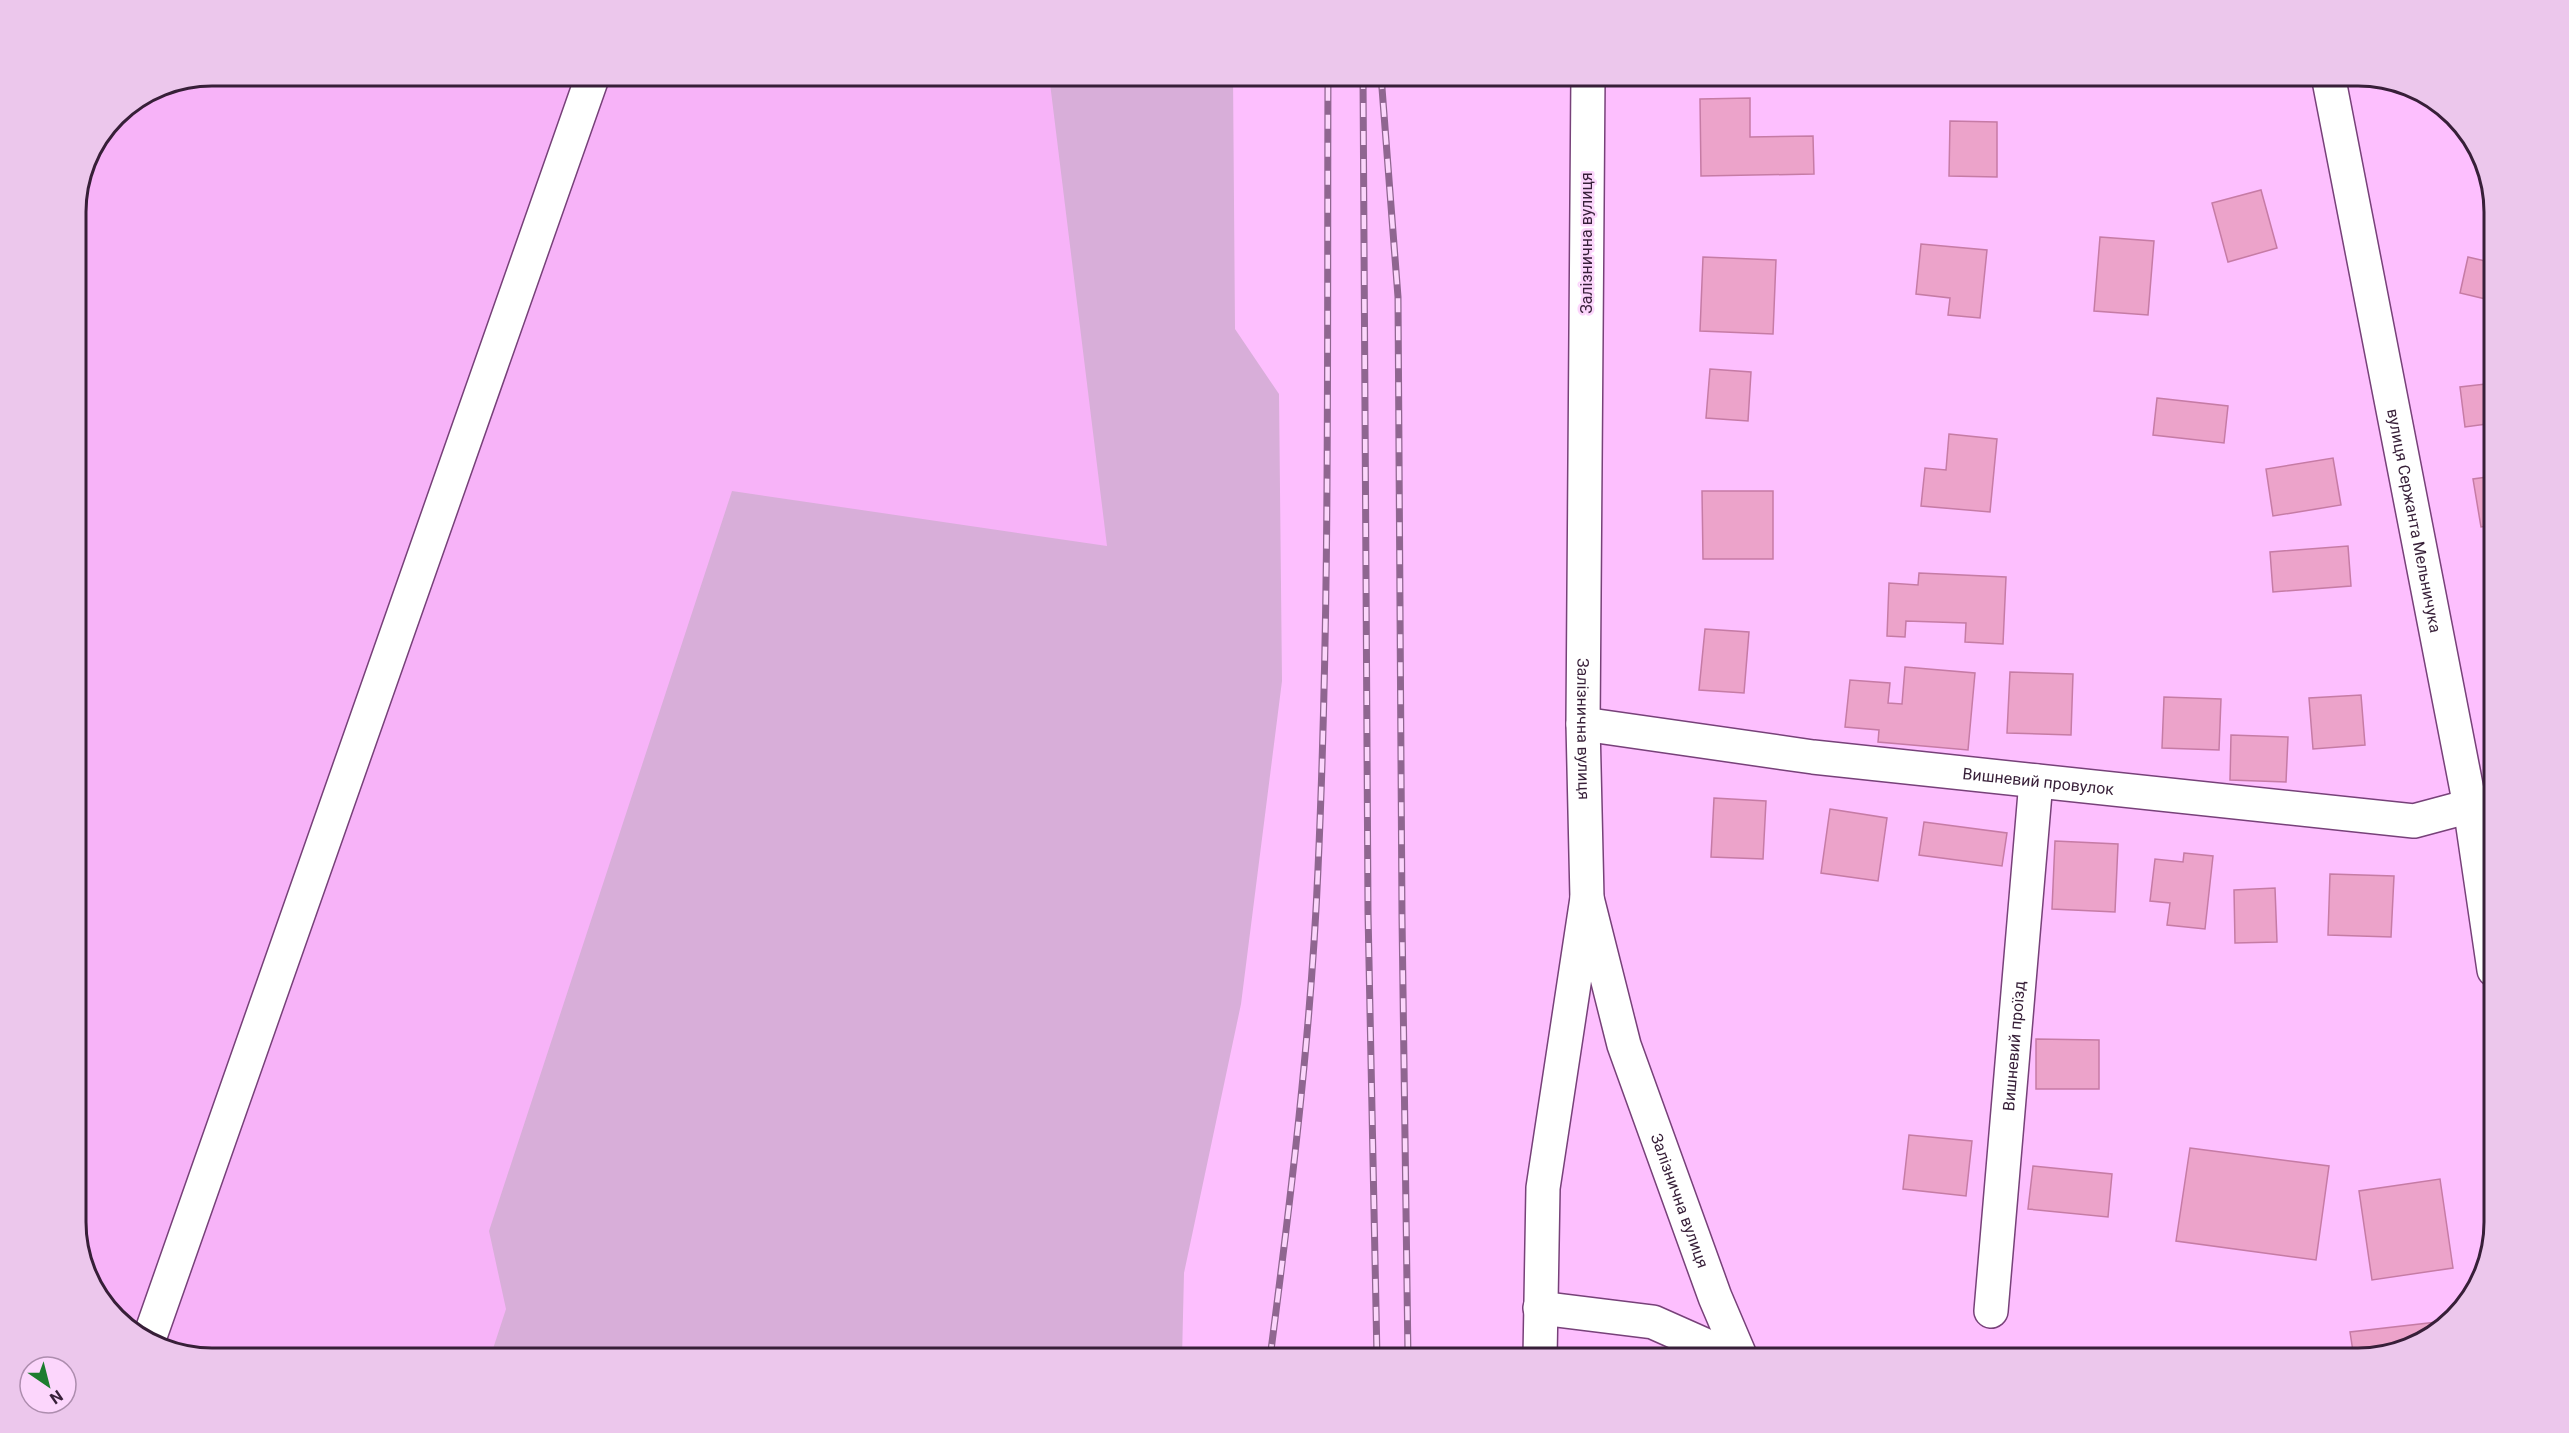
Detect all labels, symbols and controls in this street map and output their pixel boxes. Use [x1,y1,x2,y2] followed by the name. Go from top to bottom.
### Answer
[1577,172,1596,314] street label: Залізнична вулиця
[2383,407,2445,634] street label: вулиця Сержанта Мельничука
[1573,658,1594,800] street label: Залізнична вулиця
[1962,764,2115,799] street label: Вишневий провулок
[1999,980,2029,1112] street label: Вишневий проїзд
[1647,1131,1713,1271] street label: Залізнична вулиця
[18,1355,78,1415] north arrow
[46,1386,66,1408] text: N

